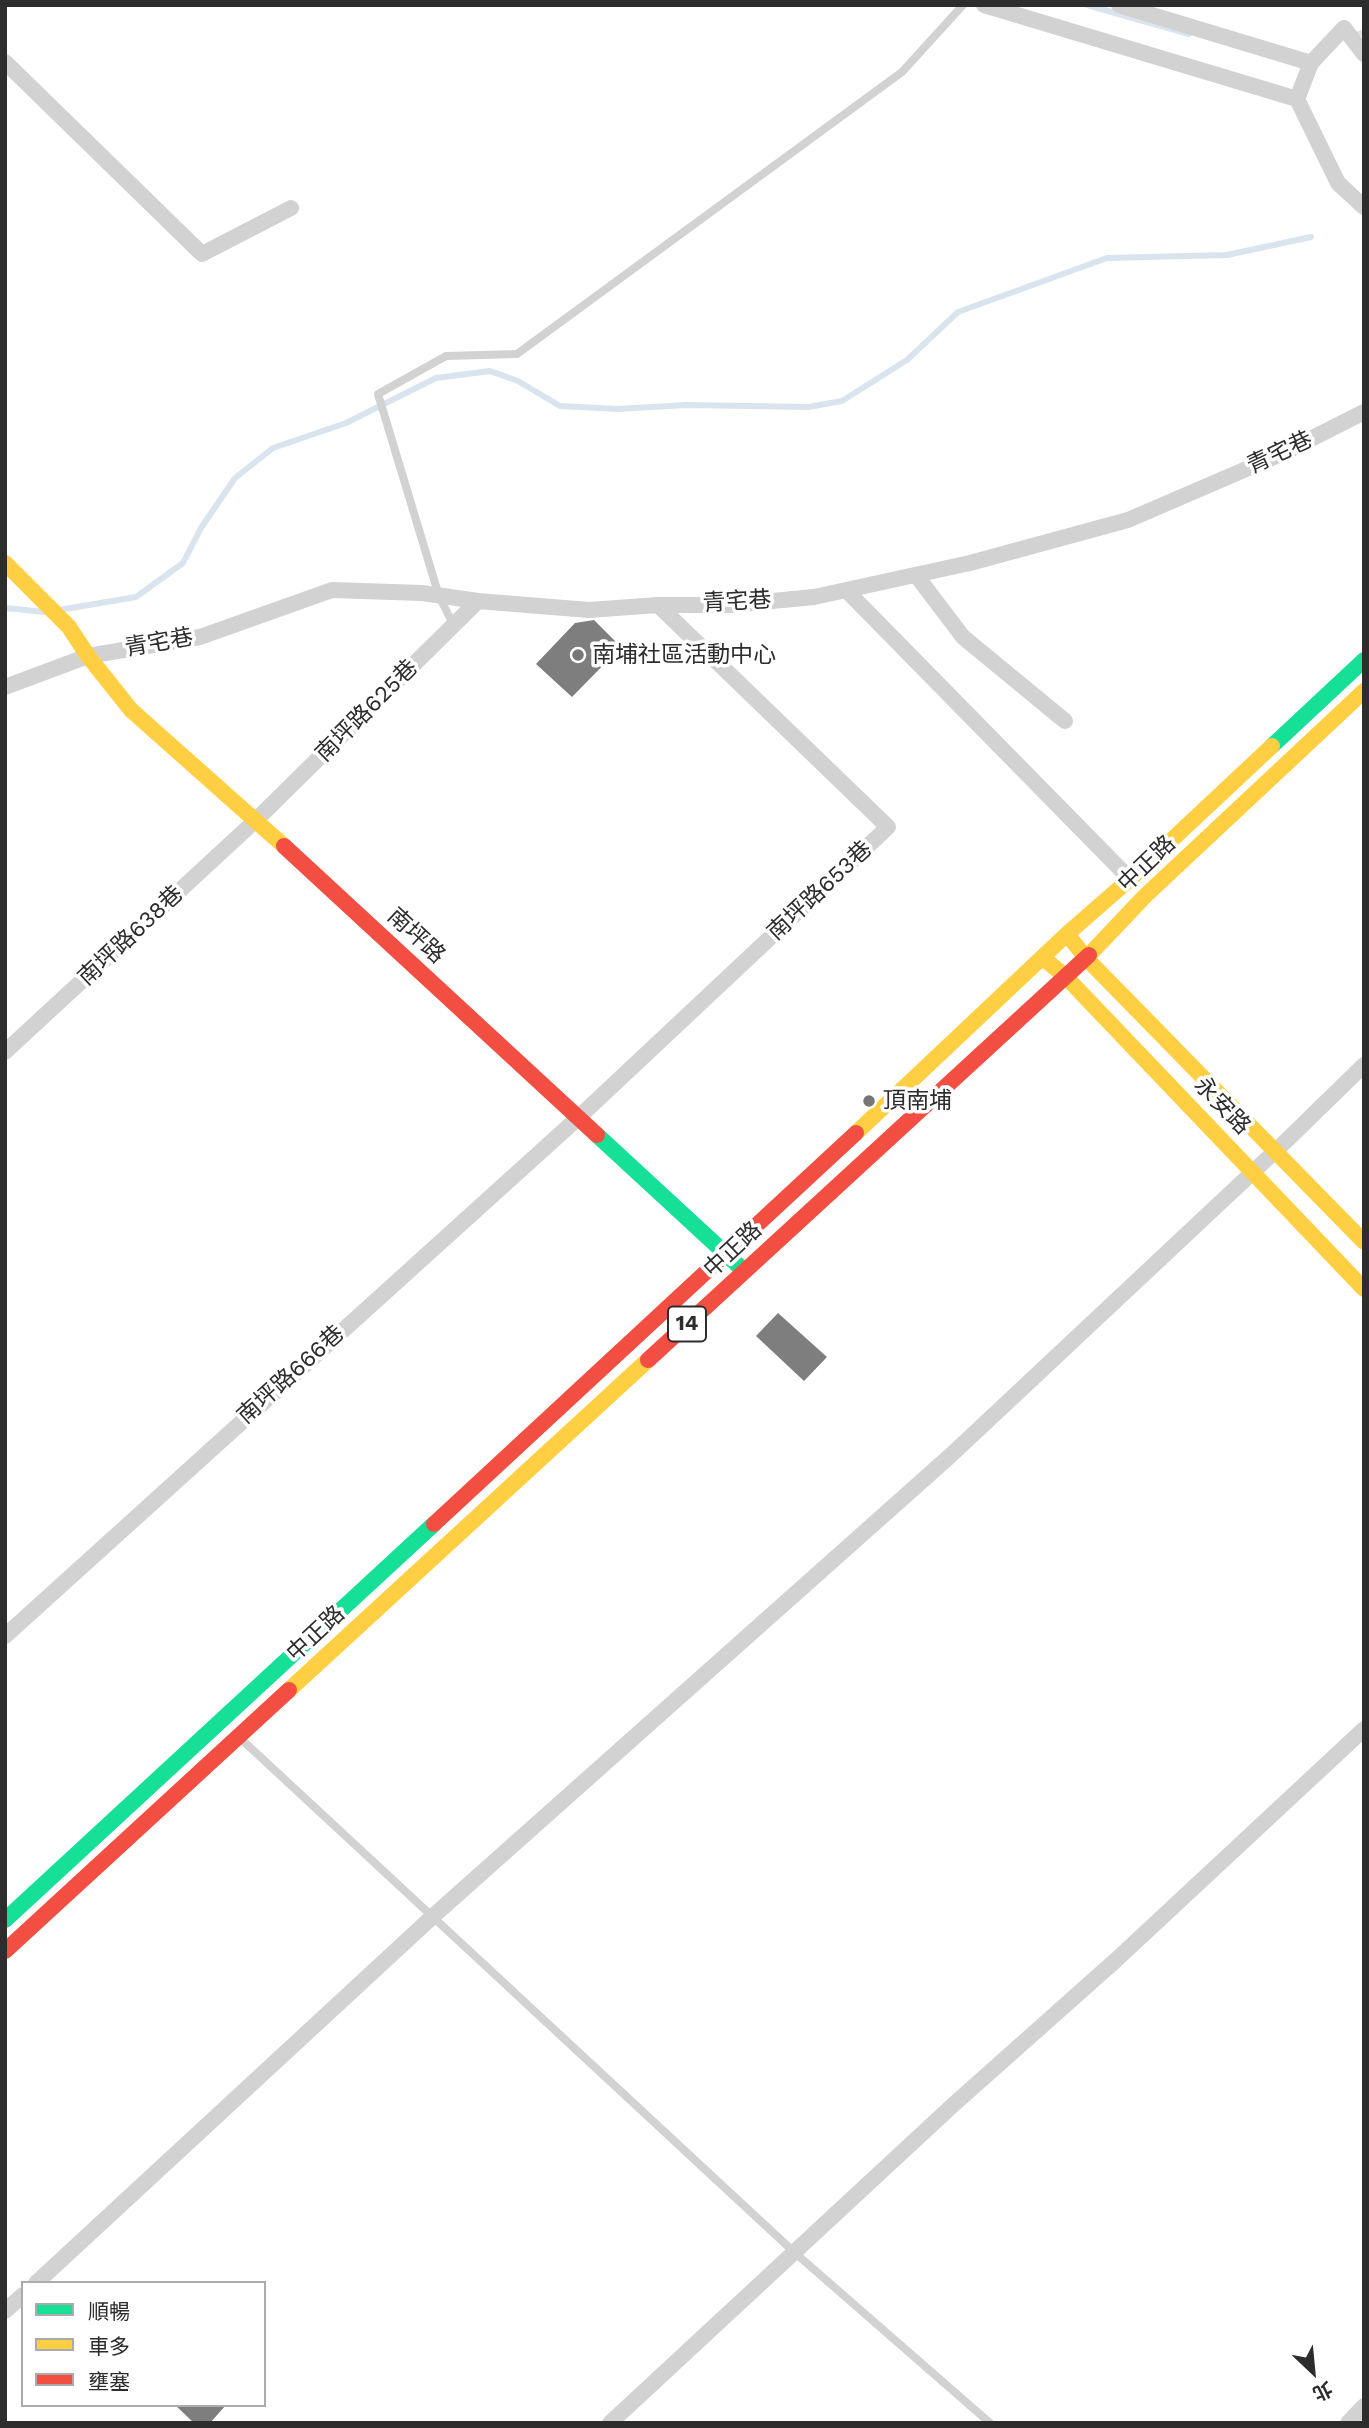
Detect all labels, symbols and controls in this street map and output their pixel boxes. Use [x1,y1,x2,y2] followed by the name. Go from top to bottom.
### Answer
[1243,426,1317,480] street label: 青宅巷
[702,586,772,618] street label: 青宅巷
[123,623,195,663] street label: 青宅巷
[592,641,776,669] place label: 南埔社區活動中心
[570,647,586,663] marker: 南埔社區活動中心
[310,654,424,768] street label: 南坪路625巷
[1113,830,1181,898] street label: 中正路
[762,836,878,946] street label: 南坪路653巷
[73,880,189,992] street label: 南坪路638巷
[381,902,451,970] street label: 南坪路
[1188,1072,1256,1140] street label: 永安路
[883,1087,952,1115] place label: 頂南埔
[861,1093,877,1109] marker: 頂南埔
[698,1216,768,1284] street label: 中正路
[668,1306,706,1342] road number: 14
[232,1320,350,1430] street label: 南坪路666巷
[281,1600,351,1668] street label: 中正路
[21,2281,266,2407] legend
[88,2299,130,2324] text: 順暢
[88,2334,130,2359] text: 車多
[1278,2337,1348,2407] north arrow
[88,2369,130,2394] text: 壅塞
[1309,2377,1336,2406] text: 北

